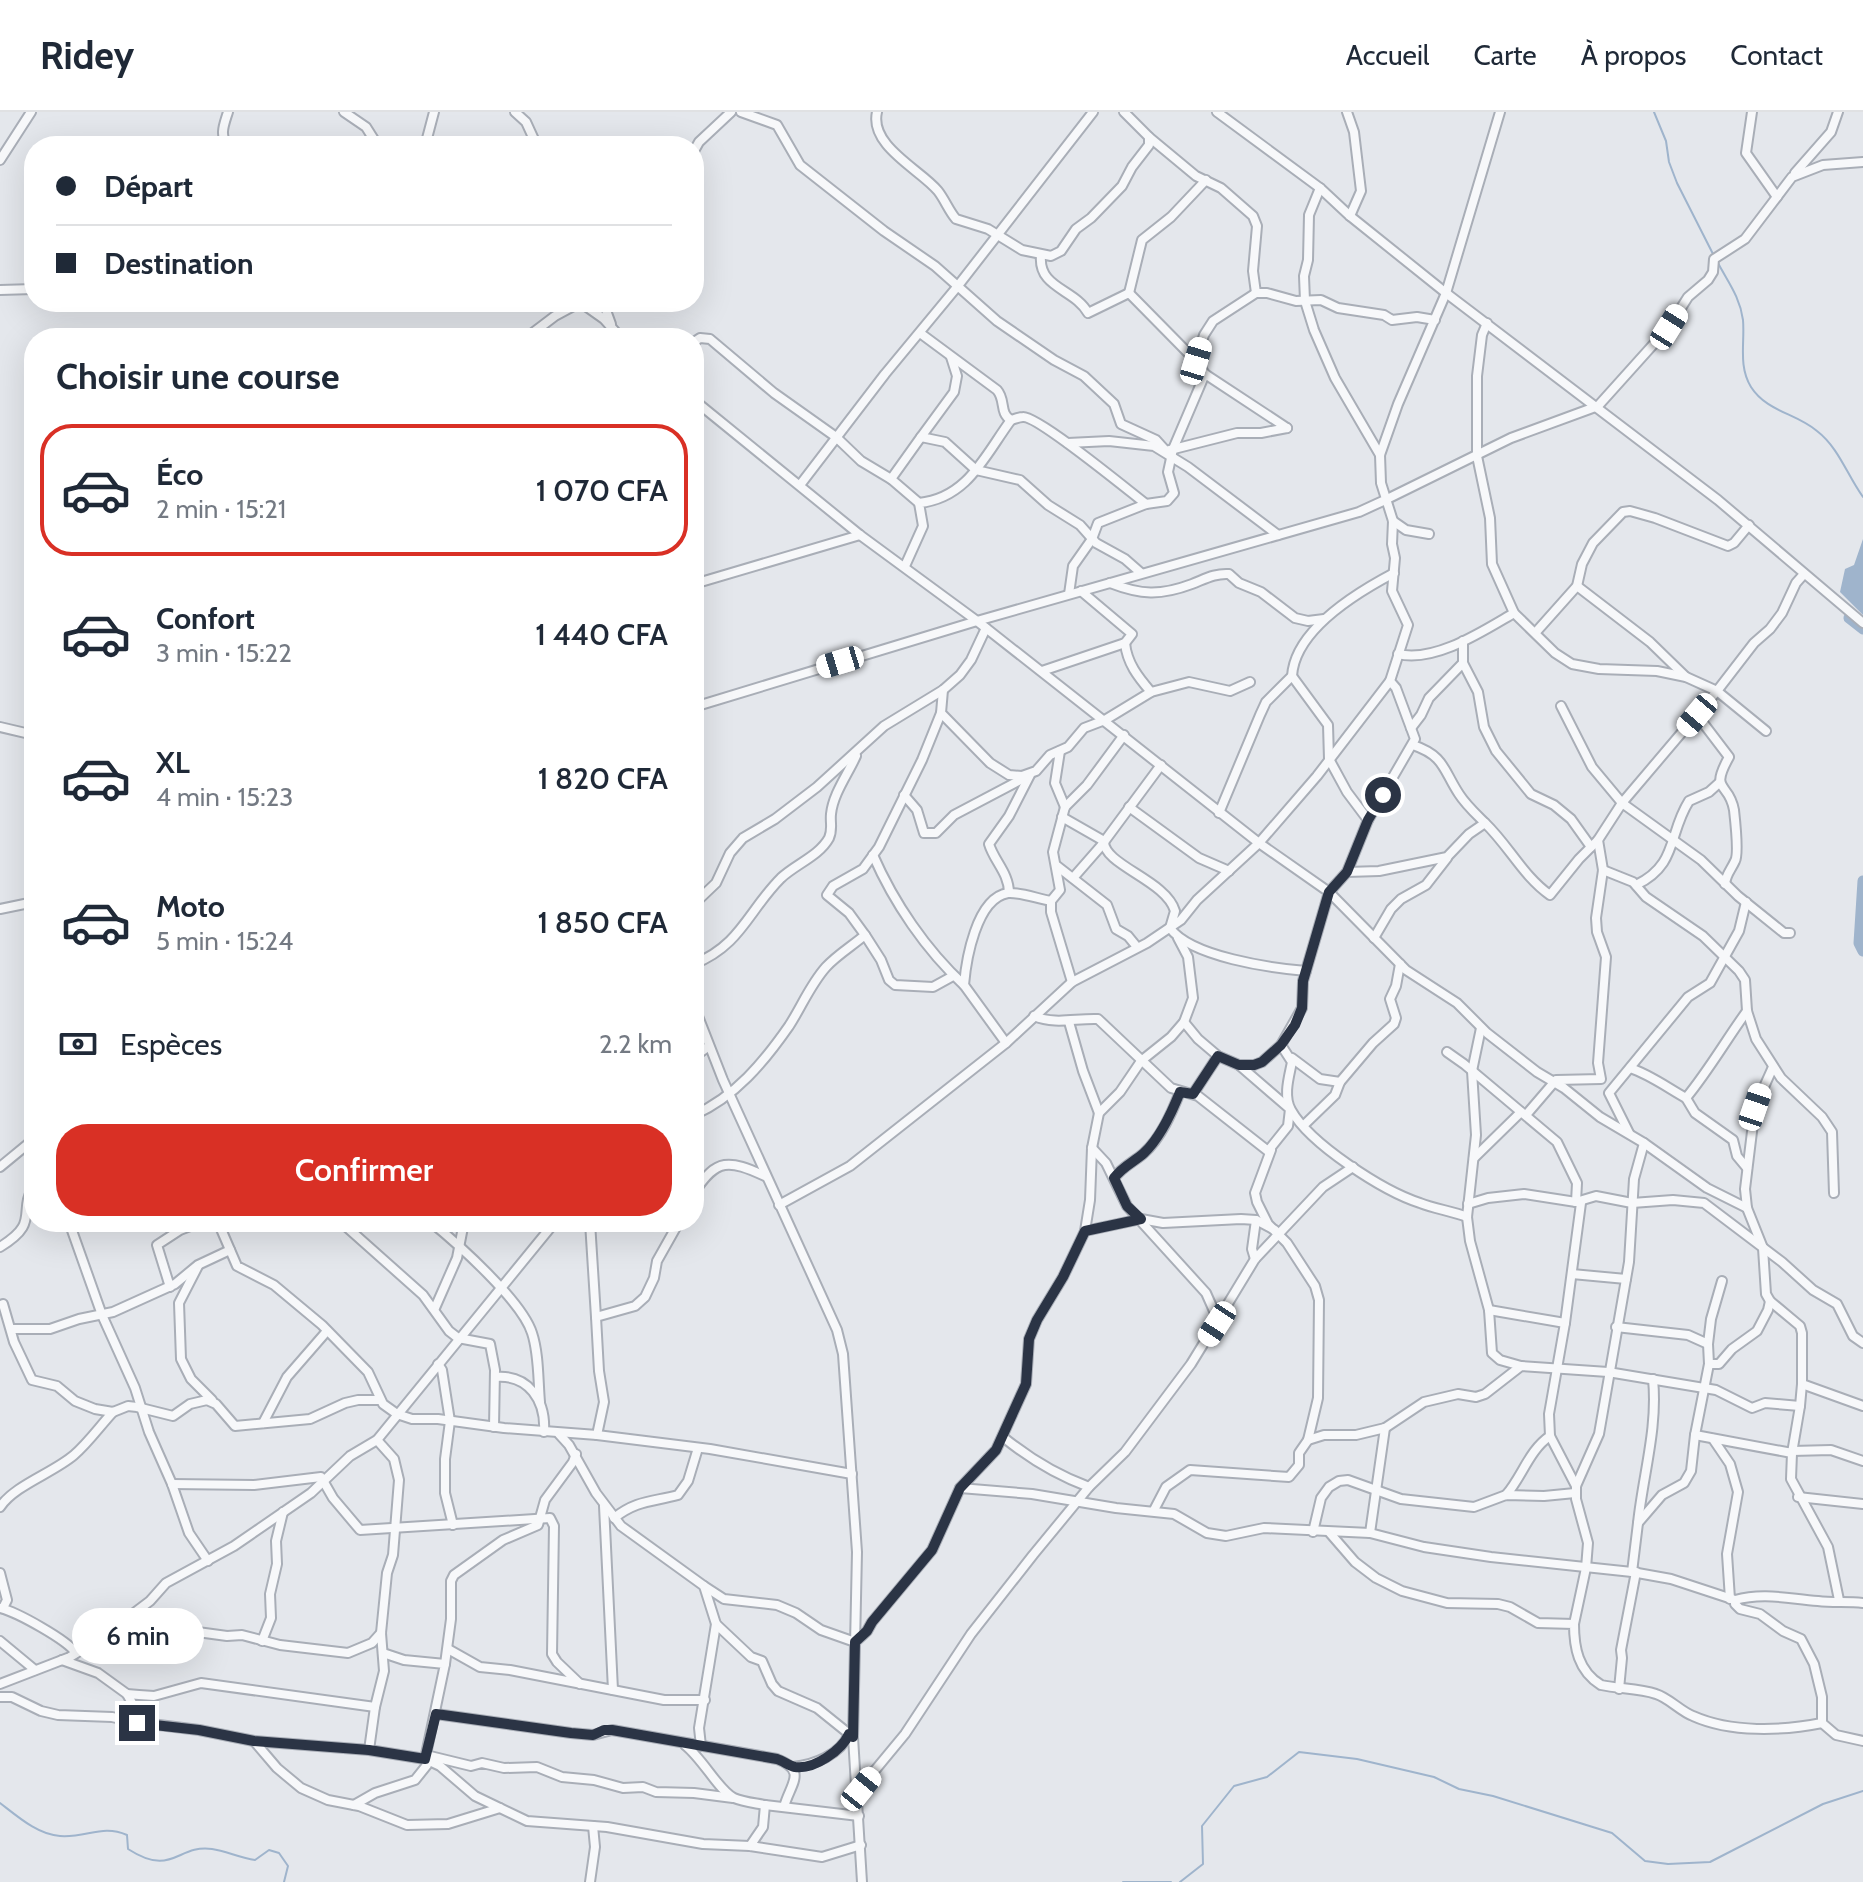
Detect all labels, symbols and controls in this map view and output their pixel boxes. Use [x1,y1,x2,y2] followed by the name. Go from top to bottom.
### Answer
[40,32,134,79] text: Ridey
[1346,38,1429,72] text: Accueil
[1473,38,1537,72] text: Carte
[1581,38,1686,72] text: À propos
[1730,38,1823,72] text: Contact
[104,168,193,205] text: Départ
[104,245,254,282] text: Destination
[1646,300,1692,354] car
[1178,335,1214,387] car
[56,354,339,398] text: Choisir une course
[60,454,132,526] icon: car
[156,456,203,493] text: Éco
[536,472,668,509] text: 1 070 CFA
[156,493,286,525] text: 2 min · 15:21
[60,598,132,670] icon: car
[156,600,255,637] text: Confort
[535,616,668,653] text: 1 440 CFA
[156,637,292,669] text: 3 min · 15:22
[814,644,866,680] car
[1672,689,1722,741] car
[60,742,132,814] icon: car
[156,744,190,781] text: XL
[538,760,668,797] text: 1 820 CFA
[1365,777,1401,813] route start
[156,781,293,813] text: 4 min · 15:23
[60,886,132,958] icon: car
[156,888,225,925] text: Moto
[537,904,668,941] text: 1 850 CFA
[156,925,293,957] text: 5 min · 15:24
[56,1022,100,1066] icon: cash
[120,1026,222,1063] text: Espèces
[599,1028,672,1060] text: 2.2 km
[1736,1080,1774,1134] car
[56,1124,672,1216] button: Confirmer
[1194,1297,1240,1351] car
[71,1607,203,1663] callout: 6 min
[106,1620,170,1652] text: 6 min
[119,1705,155,1741] route end
[837,1763,885,1815] car

